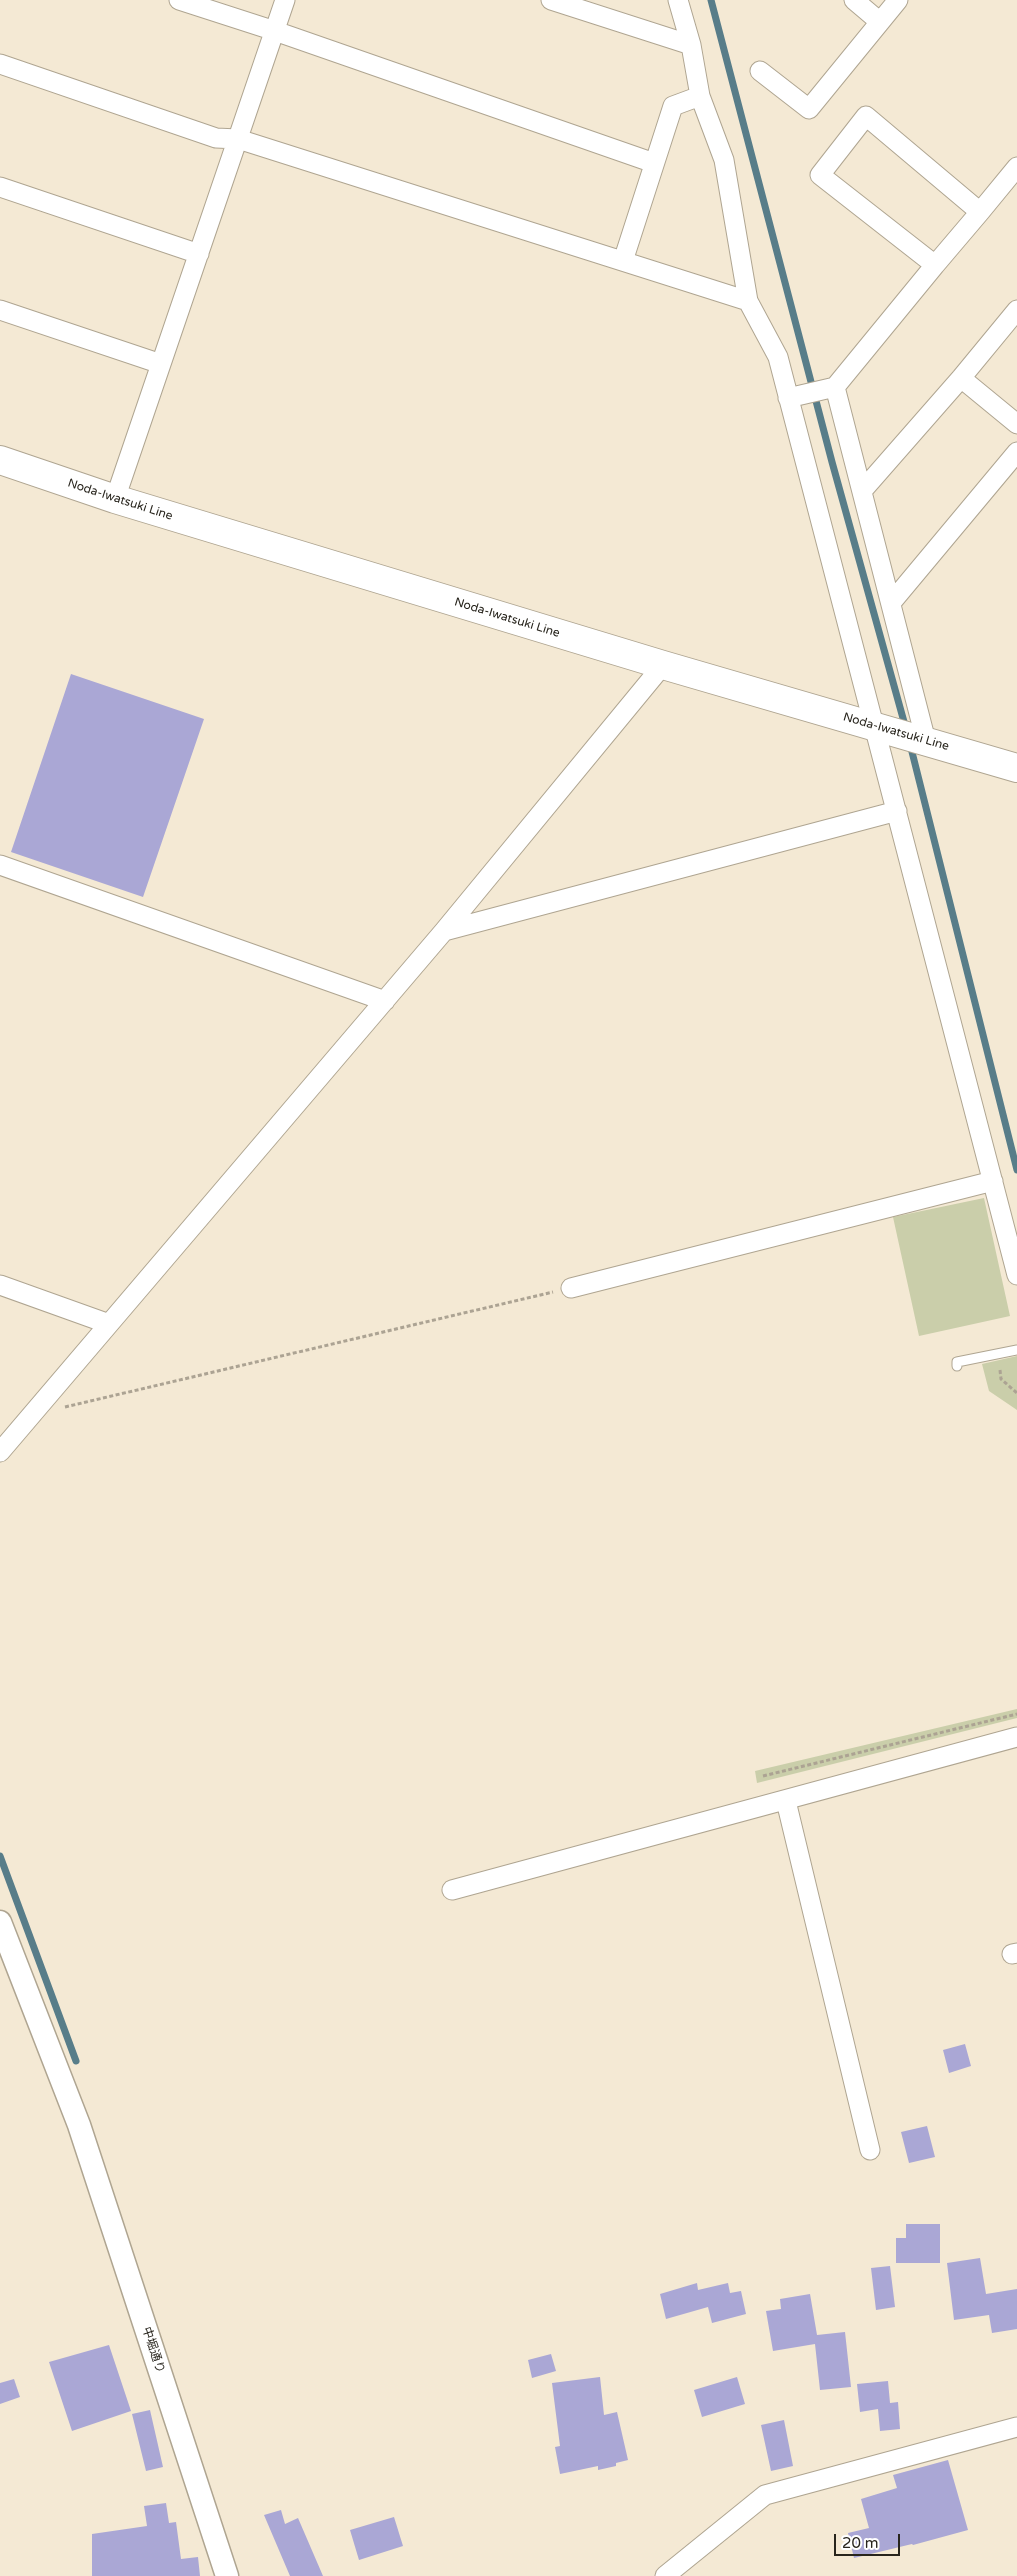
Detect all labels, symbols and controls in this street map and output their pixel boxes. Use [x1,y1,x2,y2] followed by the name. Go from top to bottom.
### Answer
[66,476,174,524] street label: Noda-Iwatsuki Line
[452,595,562,641] street label: Noda-Iwatsuki Line
[841,710,951,754] street label: Noda-Iwatsuki Line
[139,2325,167,2375] street label: 中堀通り
[837,2524,903,2556] scale bar
[842,2534,879,2552] text: 20 m

